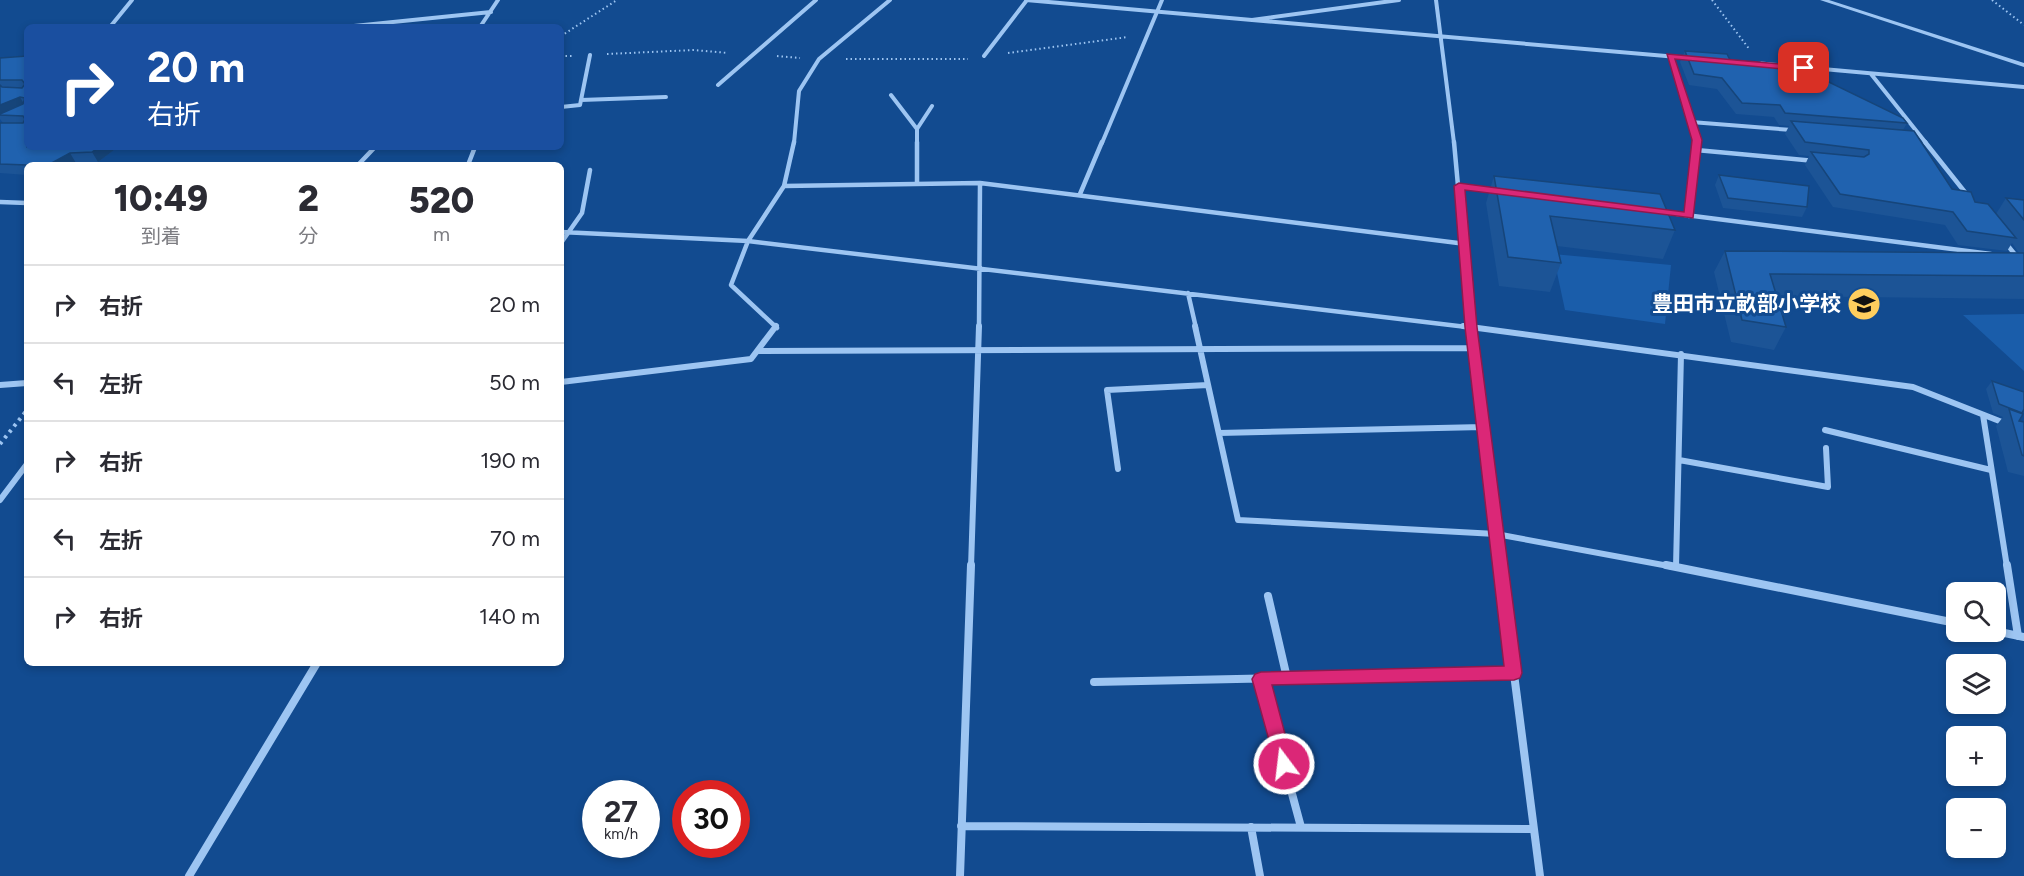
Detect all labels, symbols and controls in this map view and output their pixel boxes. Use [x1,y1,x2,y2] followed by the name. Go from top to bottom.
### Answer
[147,42,245,93] text: 20 m
[1778,42,1829,93] pin
[48,48,126,126] icon: right
[1787,51,1820,84] icon: arrive
[147,98,201,131] text: 右折
[114,177,208,220] text: 10:49
[298,177,319,220] text: 2
[409,179,474,222] text: 520
[433,222,450,246] text: m
[141,224,181,248] text: 到着
[298,224,318,248] text: 分
[1846,286,1882,322] school or university icon: 豊田市立畝部小学校
[48,288,81,321] icon: right
[489,291,540,318] text: 20 m
[1652,291,1841,316] place label: 豊田市立畝部小学校
[99,293,143,320] text: 右折
[48,366,81,399] icon: left
[489,369,540,396] text: 50 m
[99,371,143,398] text: 左折
[48,444,81,477] icon: right
[480,447,540,474] text: 190 m
[99,449,143,476] text: 右折
[48,522,81,555] icon: left
[490,525,540,552] text: 70 m
[99,527,143,554] text: 左折
[1946,582,2006,858] map controls
[1946,582,2006,642] button: search
[48,600,81,633] icon: right
[479,603,540,630] text: 140 m
[99,605,143,632] text: 右折
[1946,654,2006,714] button: layers
[1946,726,2006,786] button: +
[1252,732,1316,796] position arrow
[672,780,750,858] speed limit sign: 30
[604,793,638,830] text: 27
[1946,798,2006,858] button: −
[604,825,638,843] text: km/h

